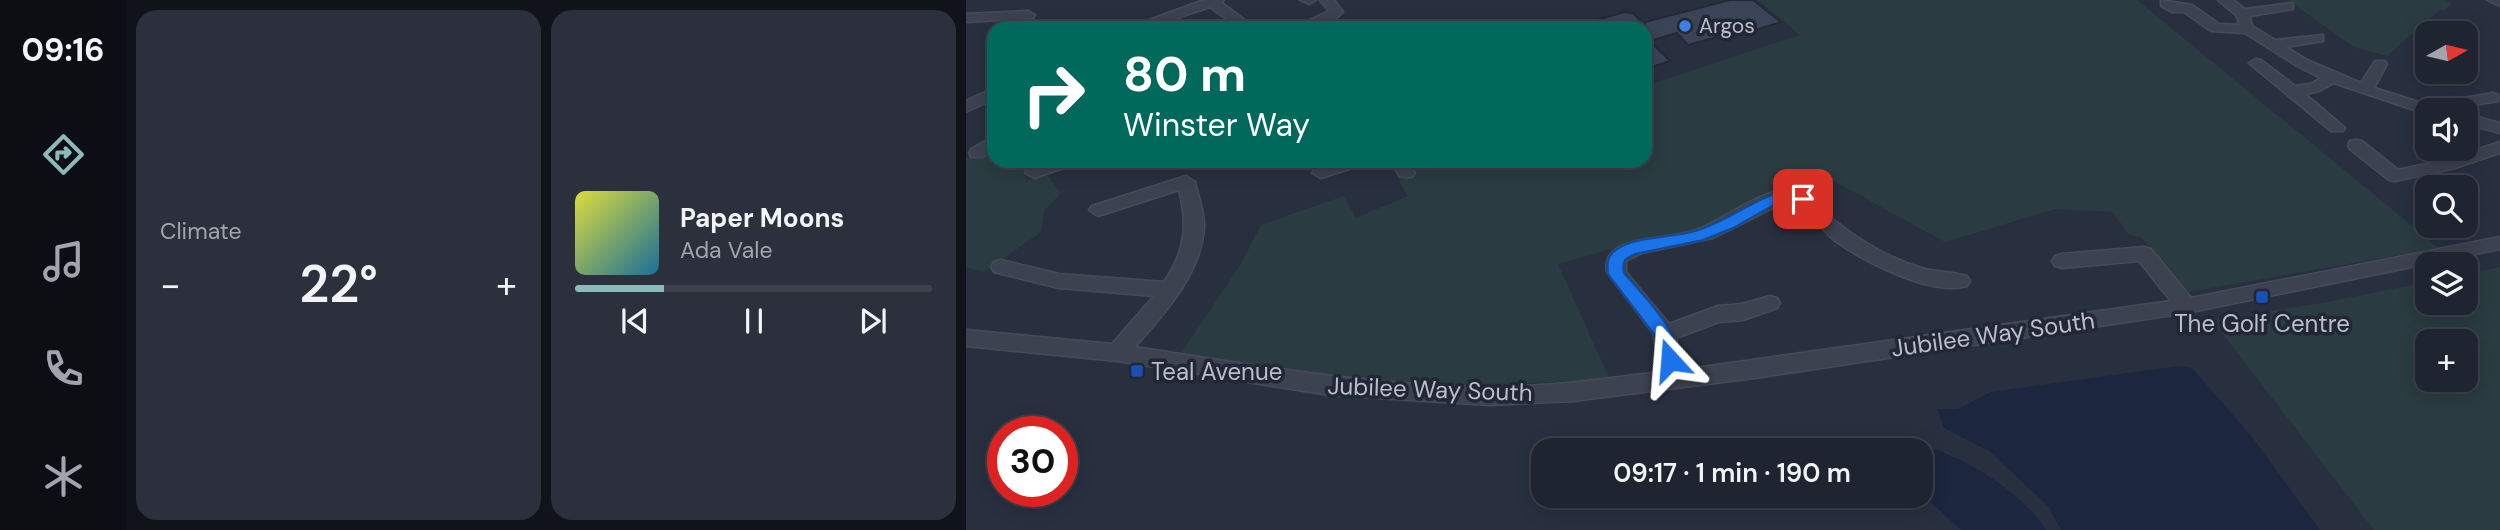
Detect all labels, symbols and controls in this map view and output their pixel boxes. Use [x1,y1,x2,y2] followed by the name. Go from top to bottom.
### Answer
[1699,12,1755,40] place label: Argos
[1677,18,1693,34] marker: Argos
[2415,21,2478,84] north arrow
[2415,21,2478,392] map controls
[22,29,104,71] text: 09:16
[1123,42,1246,106] text: 80 m
[1008,49,1099,140] icon: right
[2415,98,2478,161] button: sound
[1123,104,1310,146] text: Winster Way
[39,130,88,179] icon: directions
[1773,169,1833,229] pin
[2415,175,2478,238] button: search
[1784,180,1822,218] icon: arrive
[680,201,844,235] text: Paper Moons
[160,216,242,246] text: Climate
[680,235,773,265] text: Ada Vale
[39,237,88,286] icon: music
[299,250,378,318] text: 22°
[2415,252,2478,315] button: layers
[160,260,181,310] text: −
[496,260,517,310] text: +
[2254,289,2270,305] marker: The Golf Centre
[616,302,654,340] icon: previous
[735,302,773,340] icon: pause
[854,302,892,340] icon: next
[1889,304,2097,364] street label: Jubilee Way South
[2174,308,2350,339] place label: The Golf Centre
[1633,323,1707,397] position arrow
[2415,329,2478,392] button: +
[39,344,88,393] icon: phone
[1151,356,1282,387] place label: Teal Avenue
[1129,363,1145,379] marker: Teal Avenue
[1327,370,1533,408] street label: Jubilee Way South
[987,416,1078,507] speed limit sign: 30
[39,452,88,501] icon: climate
[1613,456,1851,490] text: 09:17 · 1 min · 190 m

